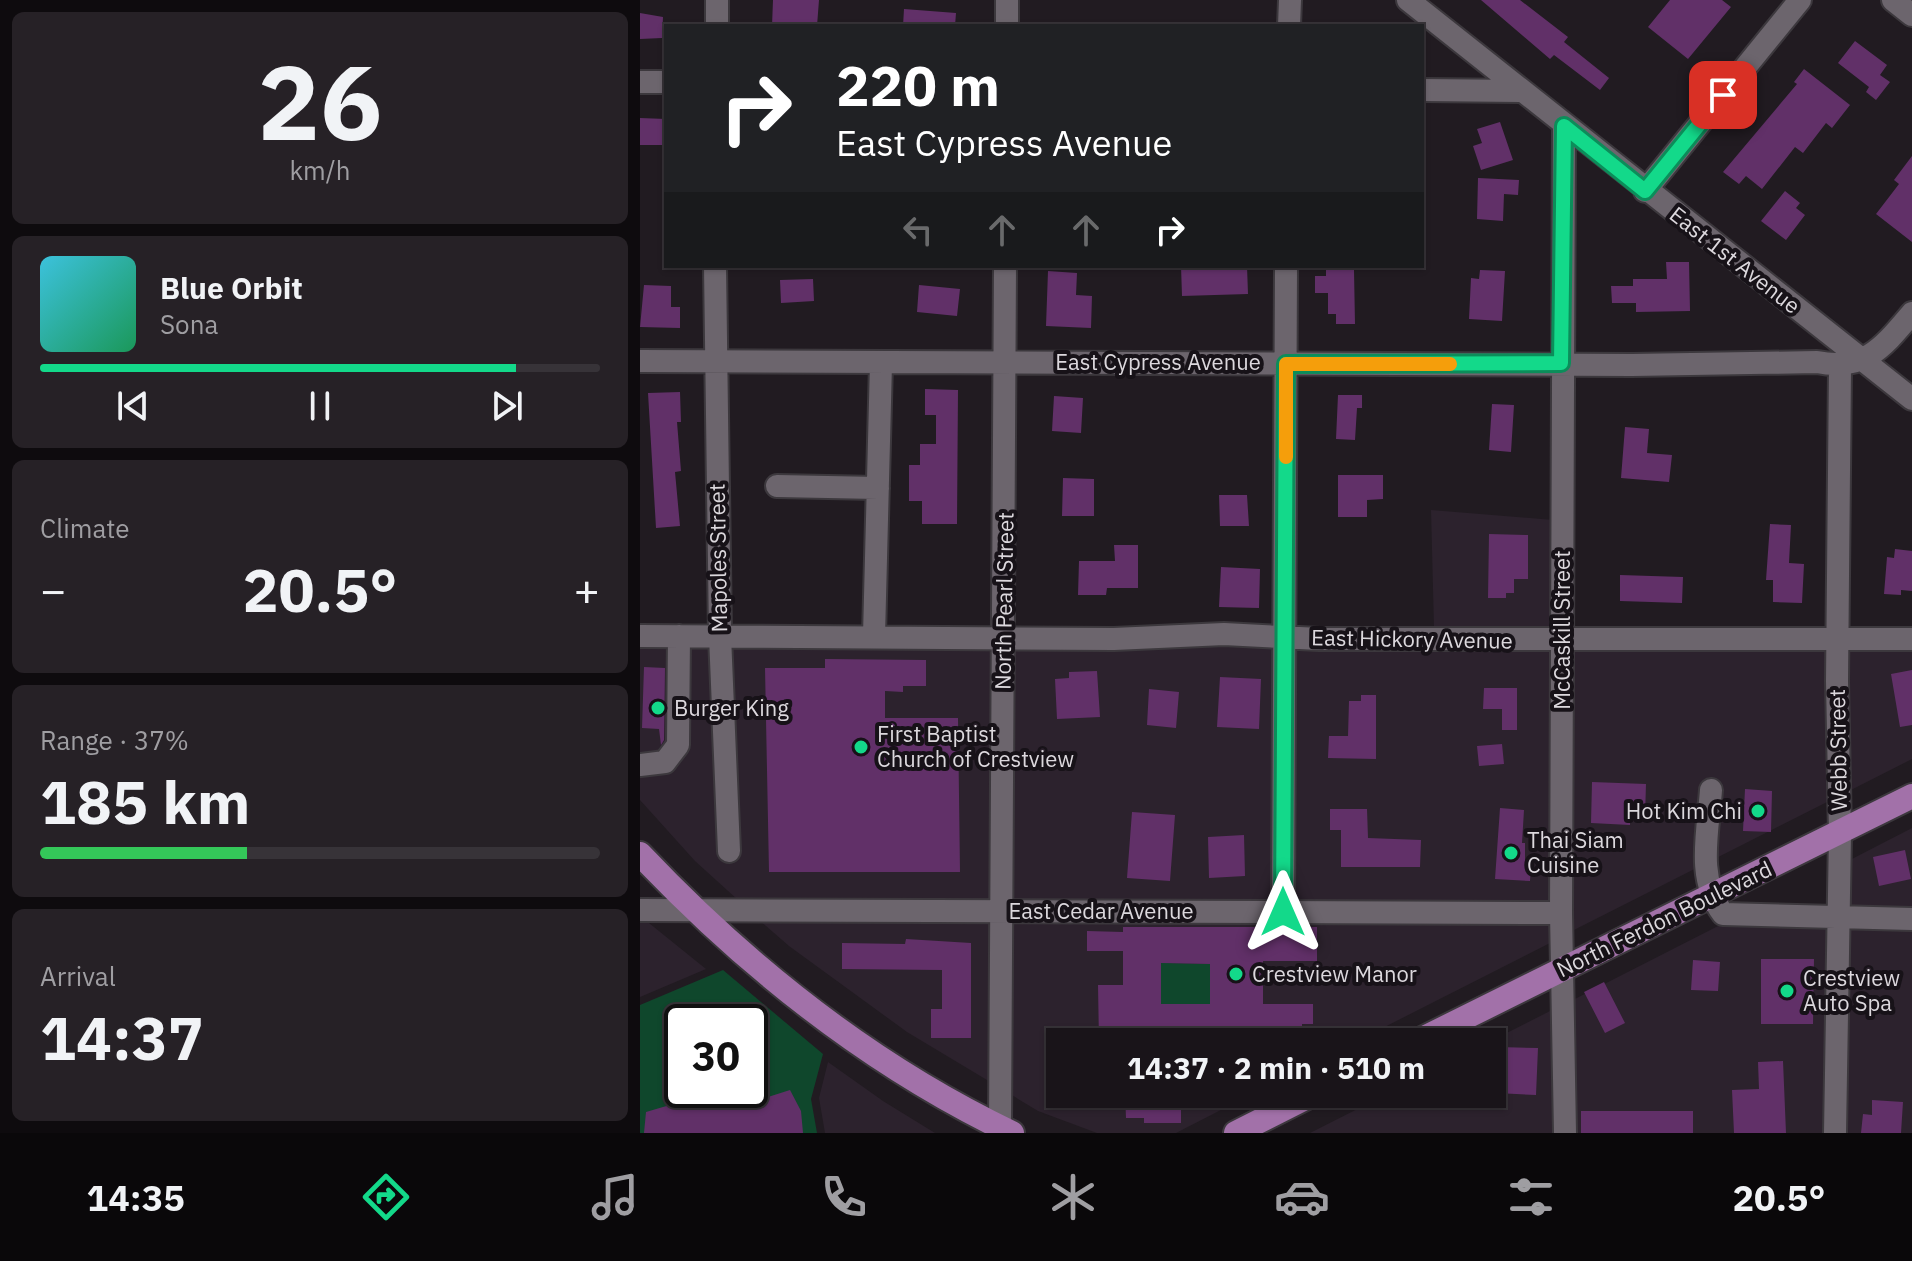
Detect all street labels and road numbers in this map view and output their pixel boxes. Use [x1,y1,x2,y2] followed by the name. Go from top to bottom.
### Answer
[1664,199,1807,320] street label: East 1st Avenue
[1055,347,1261,376] street label: East Cypress Avenue
[702,483,733,633] street label: Mapoles Street
[987,512,1020,690] street label: North Pearl Street
[1547,550,1576,710] street label: McCaskill Street
[1311,622,1513,655] street label: East Hickory Avenue
[1822,689,1853,811] street label: Webb Street
[1551,854,1776,983] street label: North Ferdon Boulevard
[1008,896,1194,925] street label: East Cedar Avenue

